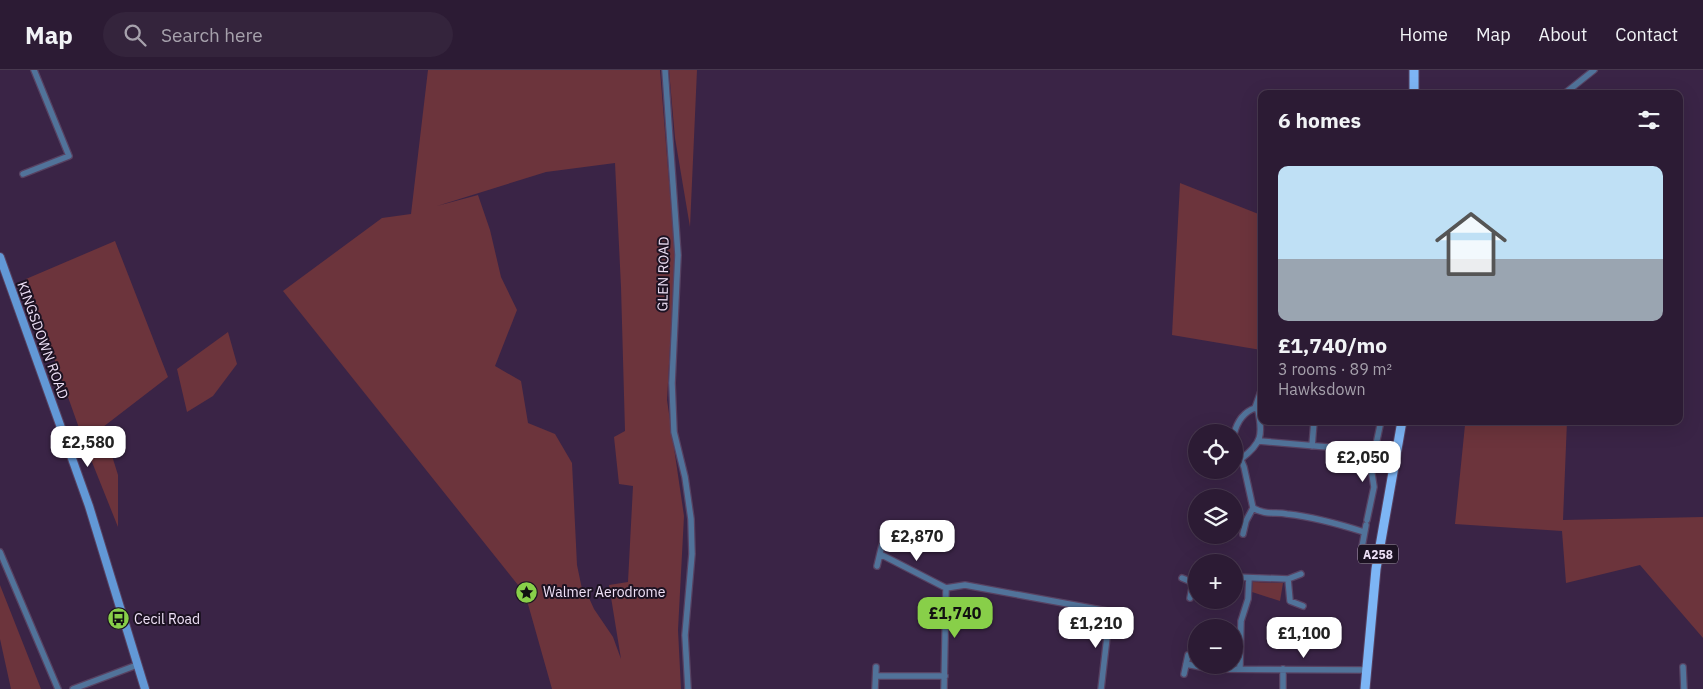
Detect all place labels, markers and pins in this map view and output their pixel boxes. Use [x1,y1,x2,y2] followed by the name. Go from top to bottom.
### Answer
[47,426,129,468] pin: £2,580
[1322,440,1404,483] pin: £2,050
[876,520,958,562] pin: £2,870
[515,580,539,604] place icon: Walmer Aerodrome
[543,583,666,601] place label: Walmer Aerodrome
[914,596,996,639] pin: £1,740
[1055,606,1137,649] pin: £1,210
[106,607,130,631] bus stop icon: Cecil Road
[134,610,200,628] place label: Cecil Road
[1263,616,1345,659] pin: £1,100

